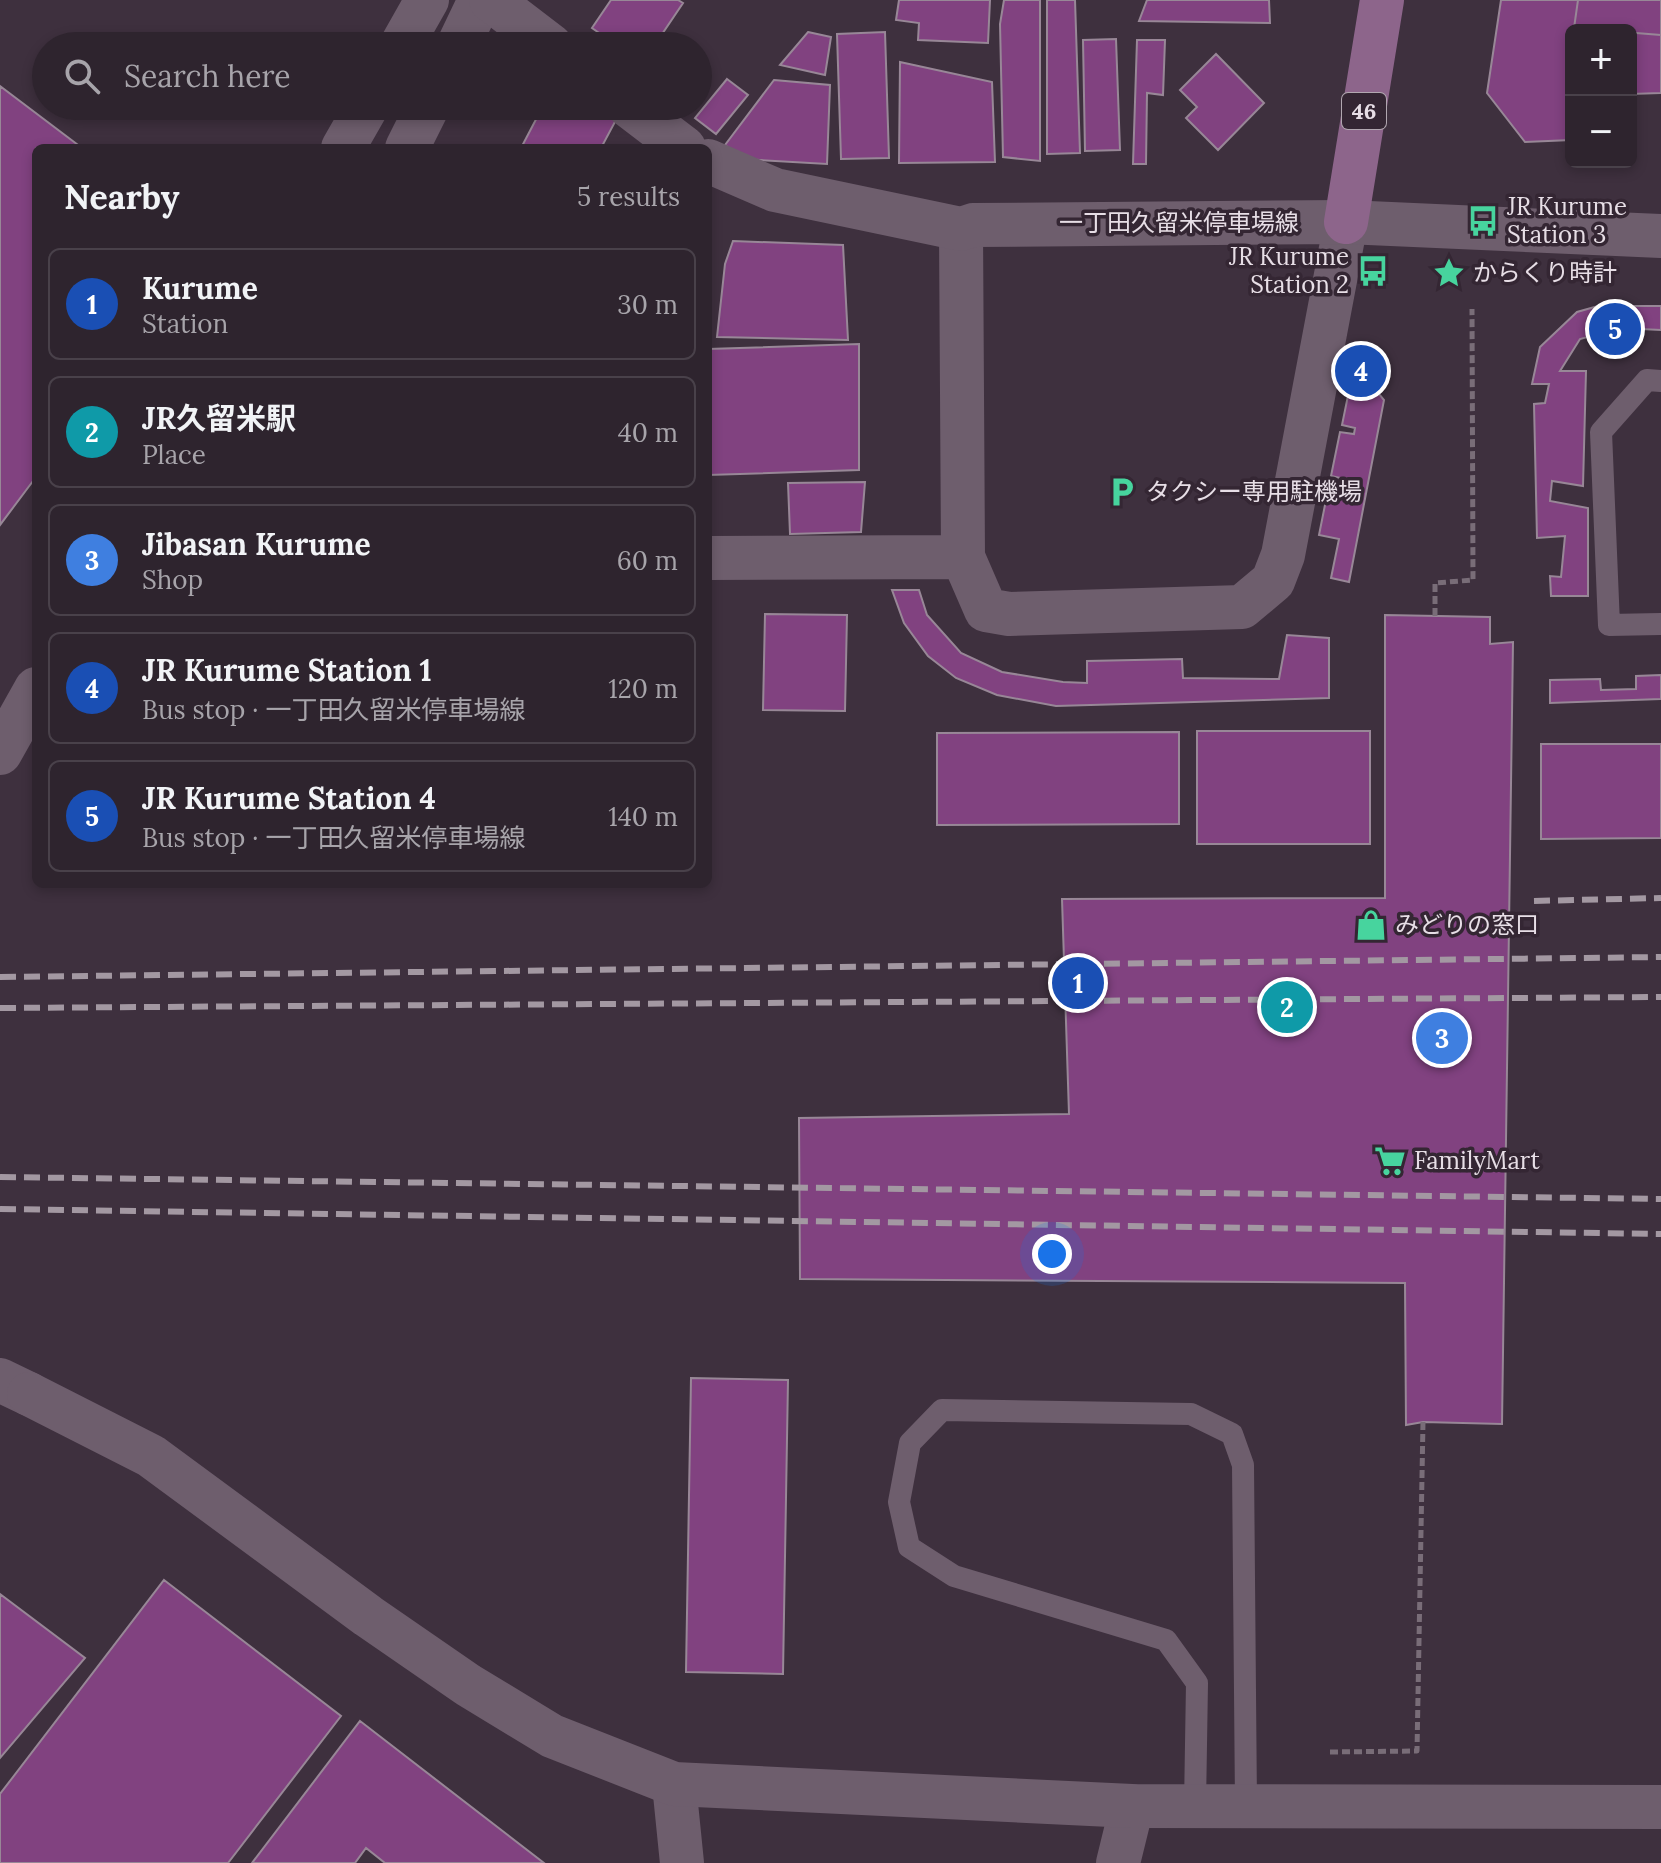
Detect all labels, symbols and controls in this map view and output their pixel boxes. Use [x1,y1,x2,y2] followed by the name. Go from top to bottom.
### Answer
[1565,24,1637,168] map controls
[1565,24,1637,96] button: +
[32,32,712,120] search box
[60,54,104,98] icon: search
[124,57,291,95] text: Search here
[1342,93,1386,129] road number: 46
[1565,96,1637,168] button: −
[64,175,180,218] text: Nearby
[577,180,680,213] text: 5 results
[1506,191,1627,250] place label: JR Kurume Station 3
[1466,204,1500,238] bus stop icon: JR Kurume Station 3
[1059,207,1299,238] street label: 一丁田久留米停車場線
[1228,241,1349,300] place label: JR Kurume Station 2
[1356,254,1390,288] bus stop icon: JR Kurume Station 2
[1432,256,1466,290] place icon: からくり時計
[1473,257,1617,288] place label: からくり時計
[142,269,258,307] text: Kurume
[87,288,97,321] text: 1
[617,288,678,321] text: 30 m
[1589,299,1641,359] pin: 5
[142,307,228,340] text: Station
[1335,341,1387,401] pin: 4
[142,399,296,437] text: JR久留米駅
[85,416,99,449] text: 2
[618,416,678,449] text: 40 m
[142,438,206,471] text: Place
[1105,475,1139,509] parking icon: タクシー専用駐機場
[1146,476,1362,507] place label: タクシー専用駐機場
[142,525,371,563] text: Jibasan Kurume
[85,544,99,577] text: 3
[617,544,678,577] text: 60 m
[142,563,203,596] text: Shop
[142,651,432,689] text: JR Kurume Station 1
[85,672,99,705] text: 4
[608,672,678,705] text: 120 m
[142,693,525,726] text: Bus stop · 一丁田久留米停車場線
[142,779,436,817] text: JR Kurume Station 4
[85,800,99,833] text: 5
[608,800,678,833] text: 140 m
[142,821,525,854] text: Bus stop · 一丁田久留米停車場線
[1354,908,1388,942] shop icon: みどりの窓口
[1395,909,1539,940] place label: みどりの窓口
[1052,953,1104,1013] pin: 1
[1261,977,1313,1037] pin: 2
[1416,1008,1468,1068] pin: 3
[1373,1144,1407,1178] supermarket icon: FamilyMart
[1414,1145,1540,1176] place label: FamilyMart
[1032,1234,1072,1274] your location

